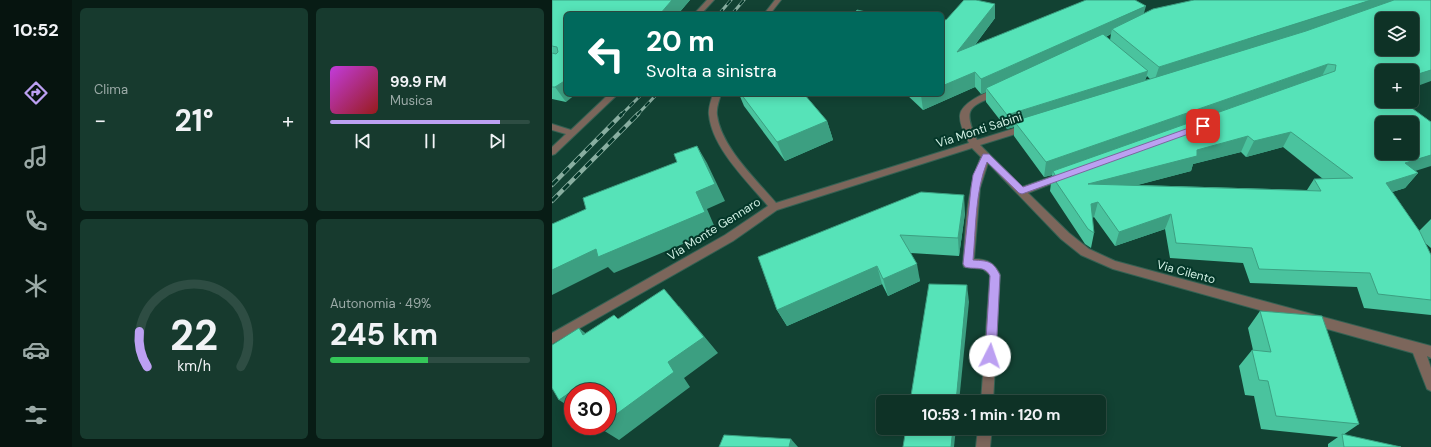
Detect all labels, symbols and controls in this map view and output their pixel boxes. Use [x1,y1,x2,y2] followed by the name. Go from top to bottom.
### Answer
[1375,12,1419,160] map controls
[1375,12,1419,56] button: layers
[13,18,59,42] text: 10:52
[646,23,715,60] text: 20 m
[580,28,632,80] icon: left
[646,59,777,83] text: Svolta a sinistra
[1375,64,1419,108] button: +
[390,72,447,92] text: 99.9 FM
[22,79,50,107] icon: directions
[94,81,128,98] text: Clima
[390,92,433,109] text: Musica
[174,101,214,140] text: 21°
[94,106,106,135] text: −
[282,106,294,135] text: +
[934,109,1024,151] street label: Via Monti Sabini
[1186,109,1220,143] pin
[1192,115,1214,137] icon: arrive
[1375,116,1419,160] button: −
[352,130,374,152] icon: previous
[419,130,441,152] icon: pause
[486,130,508,152] icon: next
[22,143,50,171] icon: music
[664,194,764,264] street label: Via Monte Gennaro
[22,207,50,235] icon: phone
[1155,256,1217,288] street label: Via Cilento
[22,272,50,300] icon: climate
[330,295,431,312] text: Autonomia · 49%
[170,309,218,363] text: 22
[330,315,438,354] text: 245 km
[969,335,1011,377] position arrow
[22,336,50,364] icon: car
[177,356,211,374] text: km/h
[564,383,616,435] speed limit sign: 30
[22,401,50,429] icon: filters
[922,405,1060,425] text: 10:53 · 1 min · 120 m

